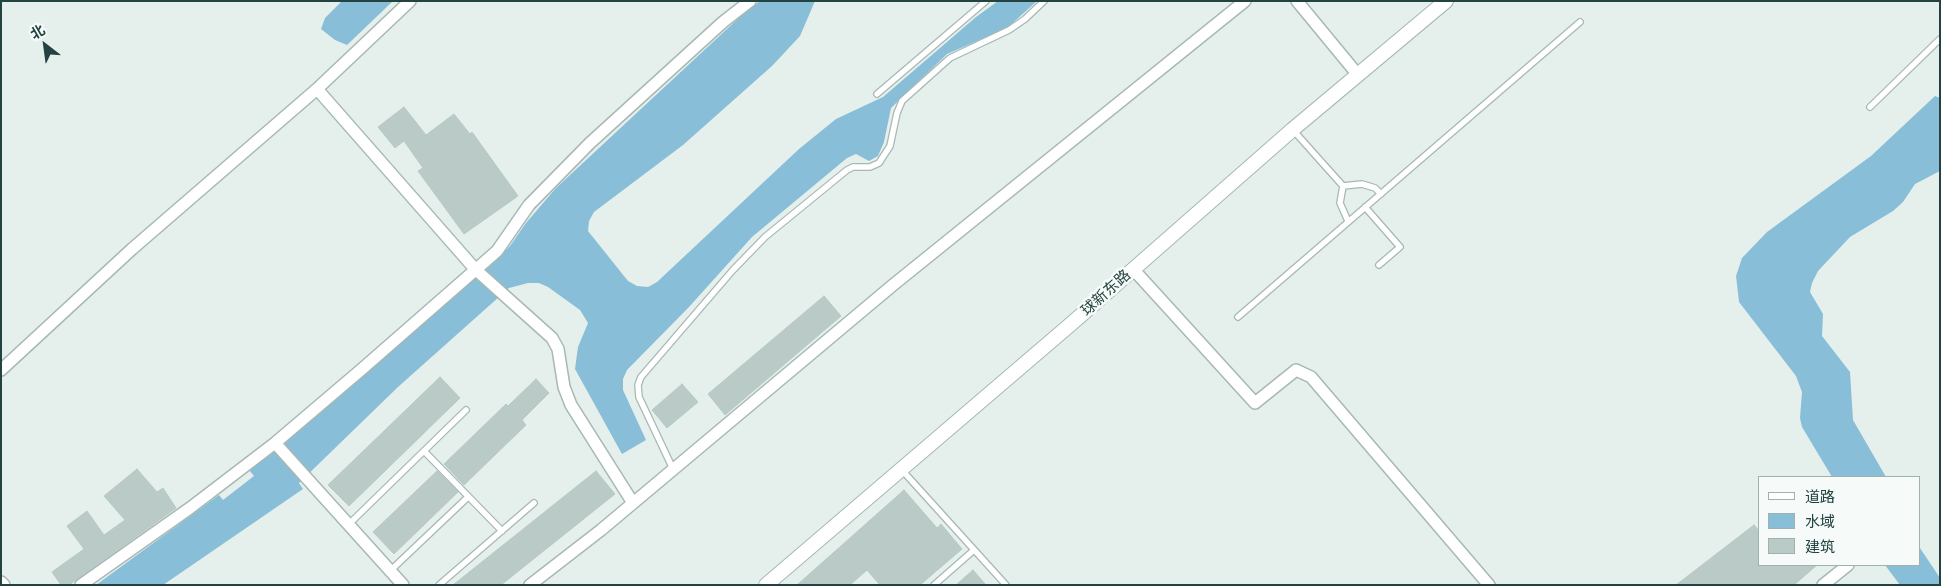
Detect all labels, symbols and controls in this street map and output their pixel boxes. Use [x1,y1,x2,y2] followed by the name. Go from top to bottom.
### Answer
[20,20,70,70] north arrow
[27,21,48,43] text: 北
[1078,266,1134,320] street label: 球新东路
[1758,476,1921,566] legend
[1805,487,1835,506] text: 道路
[1805,512,1835,531] text: 水域
[1805,537,1835,556] text: 建筑

